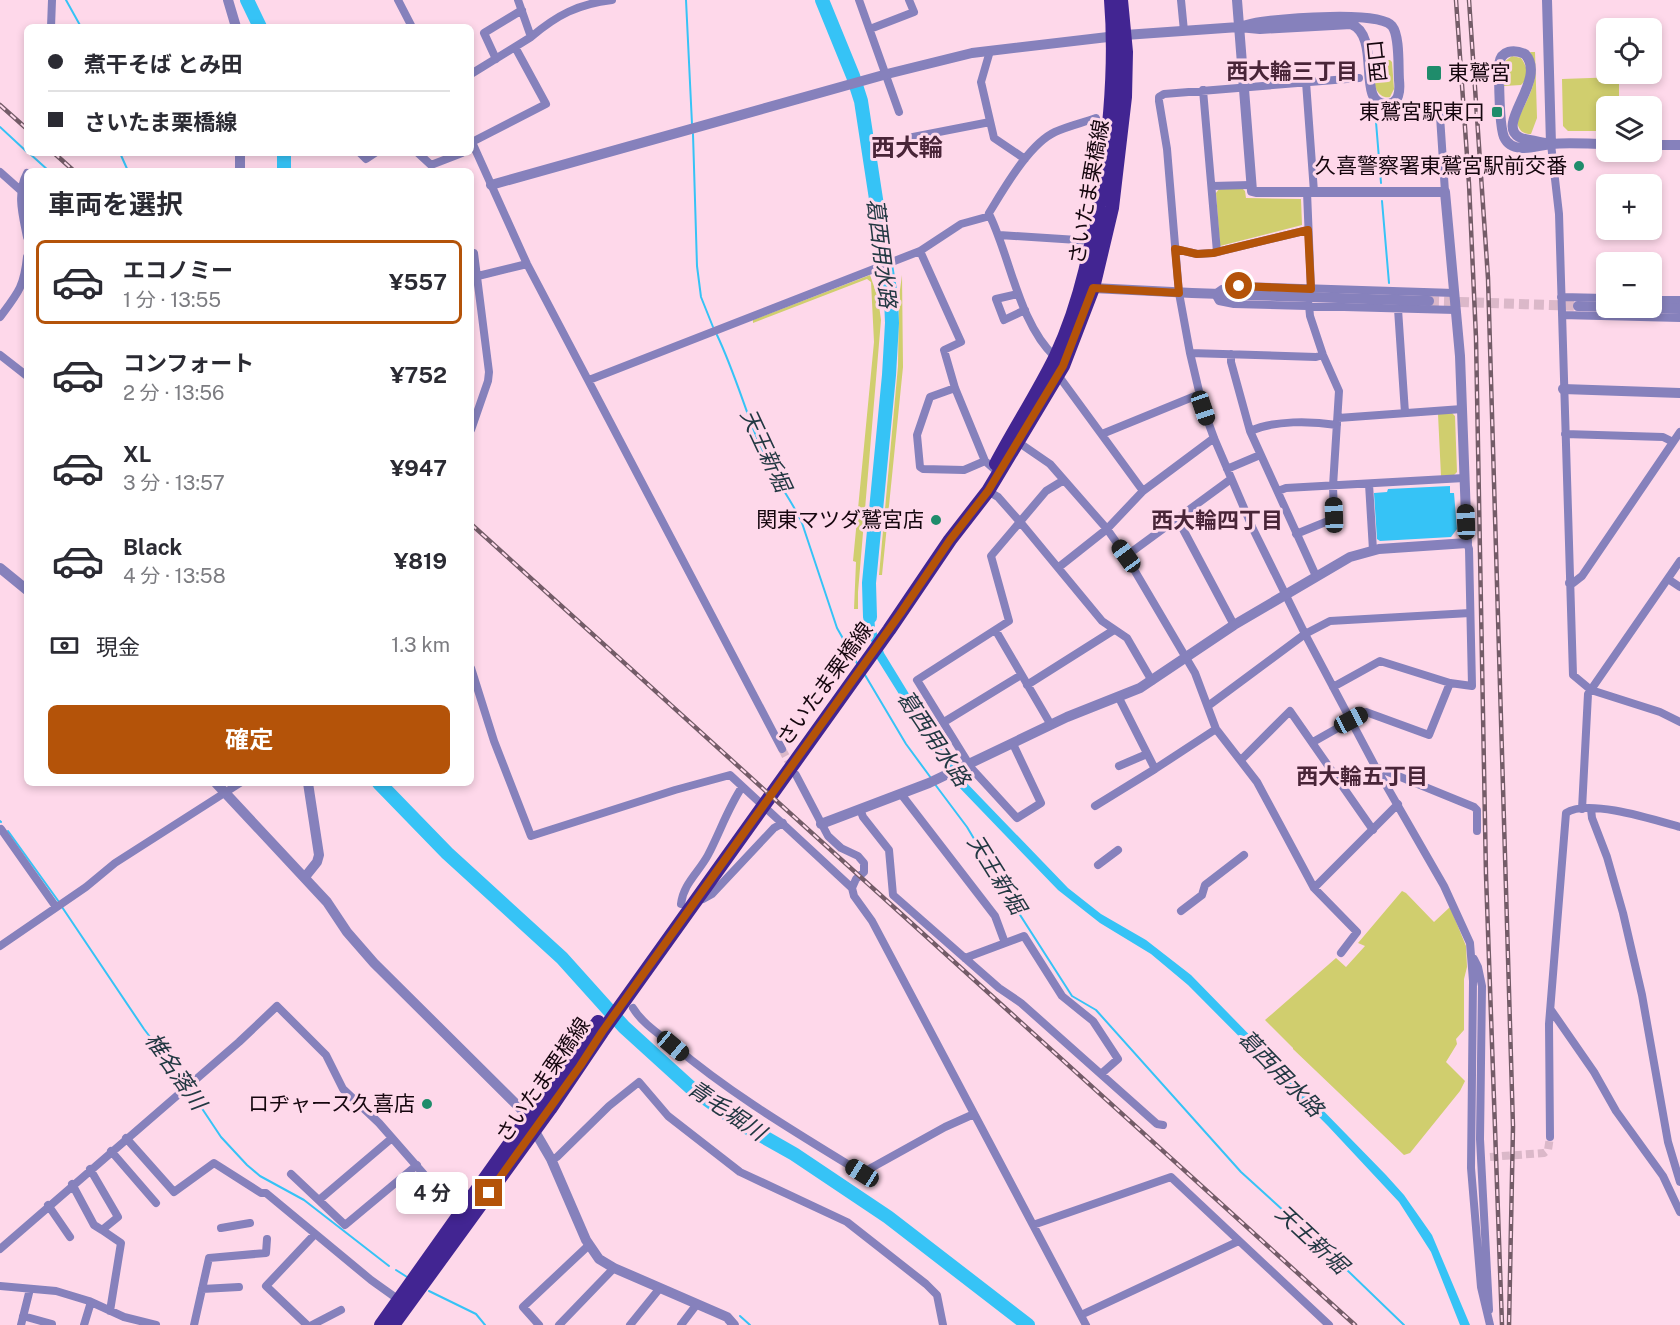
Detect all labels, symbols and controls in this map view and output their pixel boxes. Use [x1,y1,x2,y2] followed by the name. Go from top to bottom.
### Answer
[1596,18,1662,318] map controls
[1596,18,1662,84] button: locate
[1362,39,1391,83] street label: 西口
[84,51,243,77] text: 煮干そば とみ田
[1226,58,1358,84] district label: 西大輪三丁目
[1448,60,1511,85] place label: 東鷲宮
[1425,64,1443,82] marker: 東鷲宮
[1596,96,1662,162] button: layers
[1359,99,1485,124] place label: 東鷲宮駅東口
[1490,105,1504,119] marker: 東鷲宮駅東口
[84,109,237,135] text: さいたま栗橋線
[1063,118,1114,266] street label: さいたま栗橋線
[871,133,943,161] district label: 西大輪
[1315,153,1567,178] place label: 久喜警察署東鷲宮駅前交番
[1572,159,1586,173] marker: 久喜警察署東鷲宮駅前交番
[1596,174,1662,240] button: +
[48,188,183,220] text: 車両を選択
[862,197,902,311] water label: 葛西用水路
[1596,252,1662,318] button: −
[51,255,105,309] icon: car
[123,257,233,283] text: エコノミー
[389,269,447,295] text: ¥557
[1225,272,1252,299] route start
[123,288,221,312] text: 1 分 · 13:55
[51,348,105,402] icon: car
[123,350,254,376] text: コンフォート
[390,362,447,388] text: ¥752
[123,381,224,405] text: 2 分 · 13:56
[1189,388,1217,428] car
[736,405,798,498] water label: 天王新堀
[51,441,105,495] icon: car
[123,441,151,467] text: XL
[390,455,447,481] text: ¥947
[123,471,225,495] text: 3 分 · 13:57
[1324,497,1344,533] car
[1456,504,1476,540] car
[756,507,924,532] place label: 関東マツダ鷲宮店
[1151,507,1283,533] district label: 西大輪四丁目
[929,513,943,527] marker: 関東マツダ鷲宮店
[51,534,105,588] icon: car
[123,534,182,560] text: Black
[1108,536,1144,576] car
[394,548,447,574] text: ¥819
[123,564,226,588] text: 4 分 · 13:58
[771,617,878,750] street label: さいたま栗橋線
[48,629,81,662] icon: cash
[391,633,450,657] text: 1.3 km
[96,634,140,660] text: 現金
[892,685,977,793] water label: 葛西用水路
[1331,704,1371,736] car
[48,705,450,774] button: 確定
[1296,763,1428,789] district label: 西大輪五丁目
[963,830,1033,921] water label: 天王新堀
[490,1013,595,1147] street label: さいたま栗橋線
[1233,1024,1330,1123] water label: 葛西用水路
[140,1027,213,1116] water label: 椎名落川
[653,1028,693,1064] car
[683,1075,772,1146] water label: 青毛堀川
[248,1091,415,1116] place label: ロヂャース久喜店
[420,1097,434,1111] marker: ロヂャース久喜店
[842,1156,882,1190] car
[396,1172,468,1214] callout: 4 分
[475,1179,502,1206] route end
[413,1181,451,1205] text: 4 分
[1271,1199,1355,1281] water label: 天王新堀

